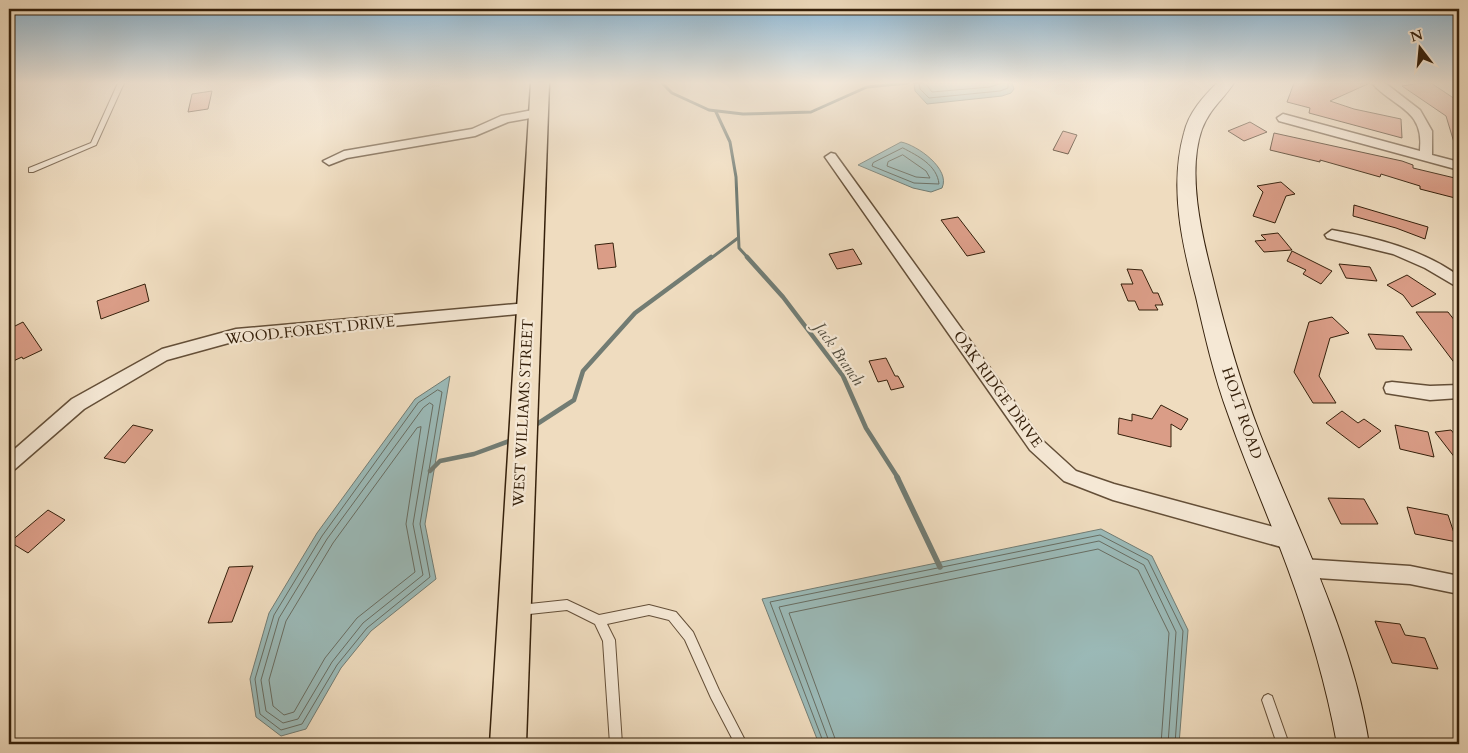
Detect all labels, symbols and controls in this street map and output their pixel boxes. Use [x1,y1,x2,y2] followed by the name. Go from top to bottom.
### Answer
[1396,22,1446,72] north arrow
[1408,25,1425,47] text: N
[223,311,396,349] street label: WOOD FOREST DRIVE
[807,315,869,390] water label: Jack Branch
[508,319,538,508] street label: WEST WILLIAMS STREET
[949,327,1047,451] street label: OAK RIDGE DRIVE
[1217,364,1267,462] street label: HOLT ROAD

